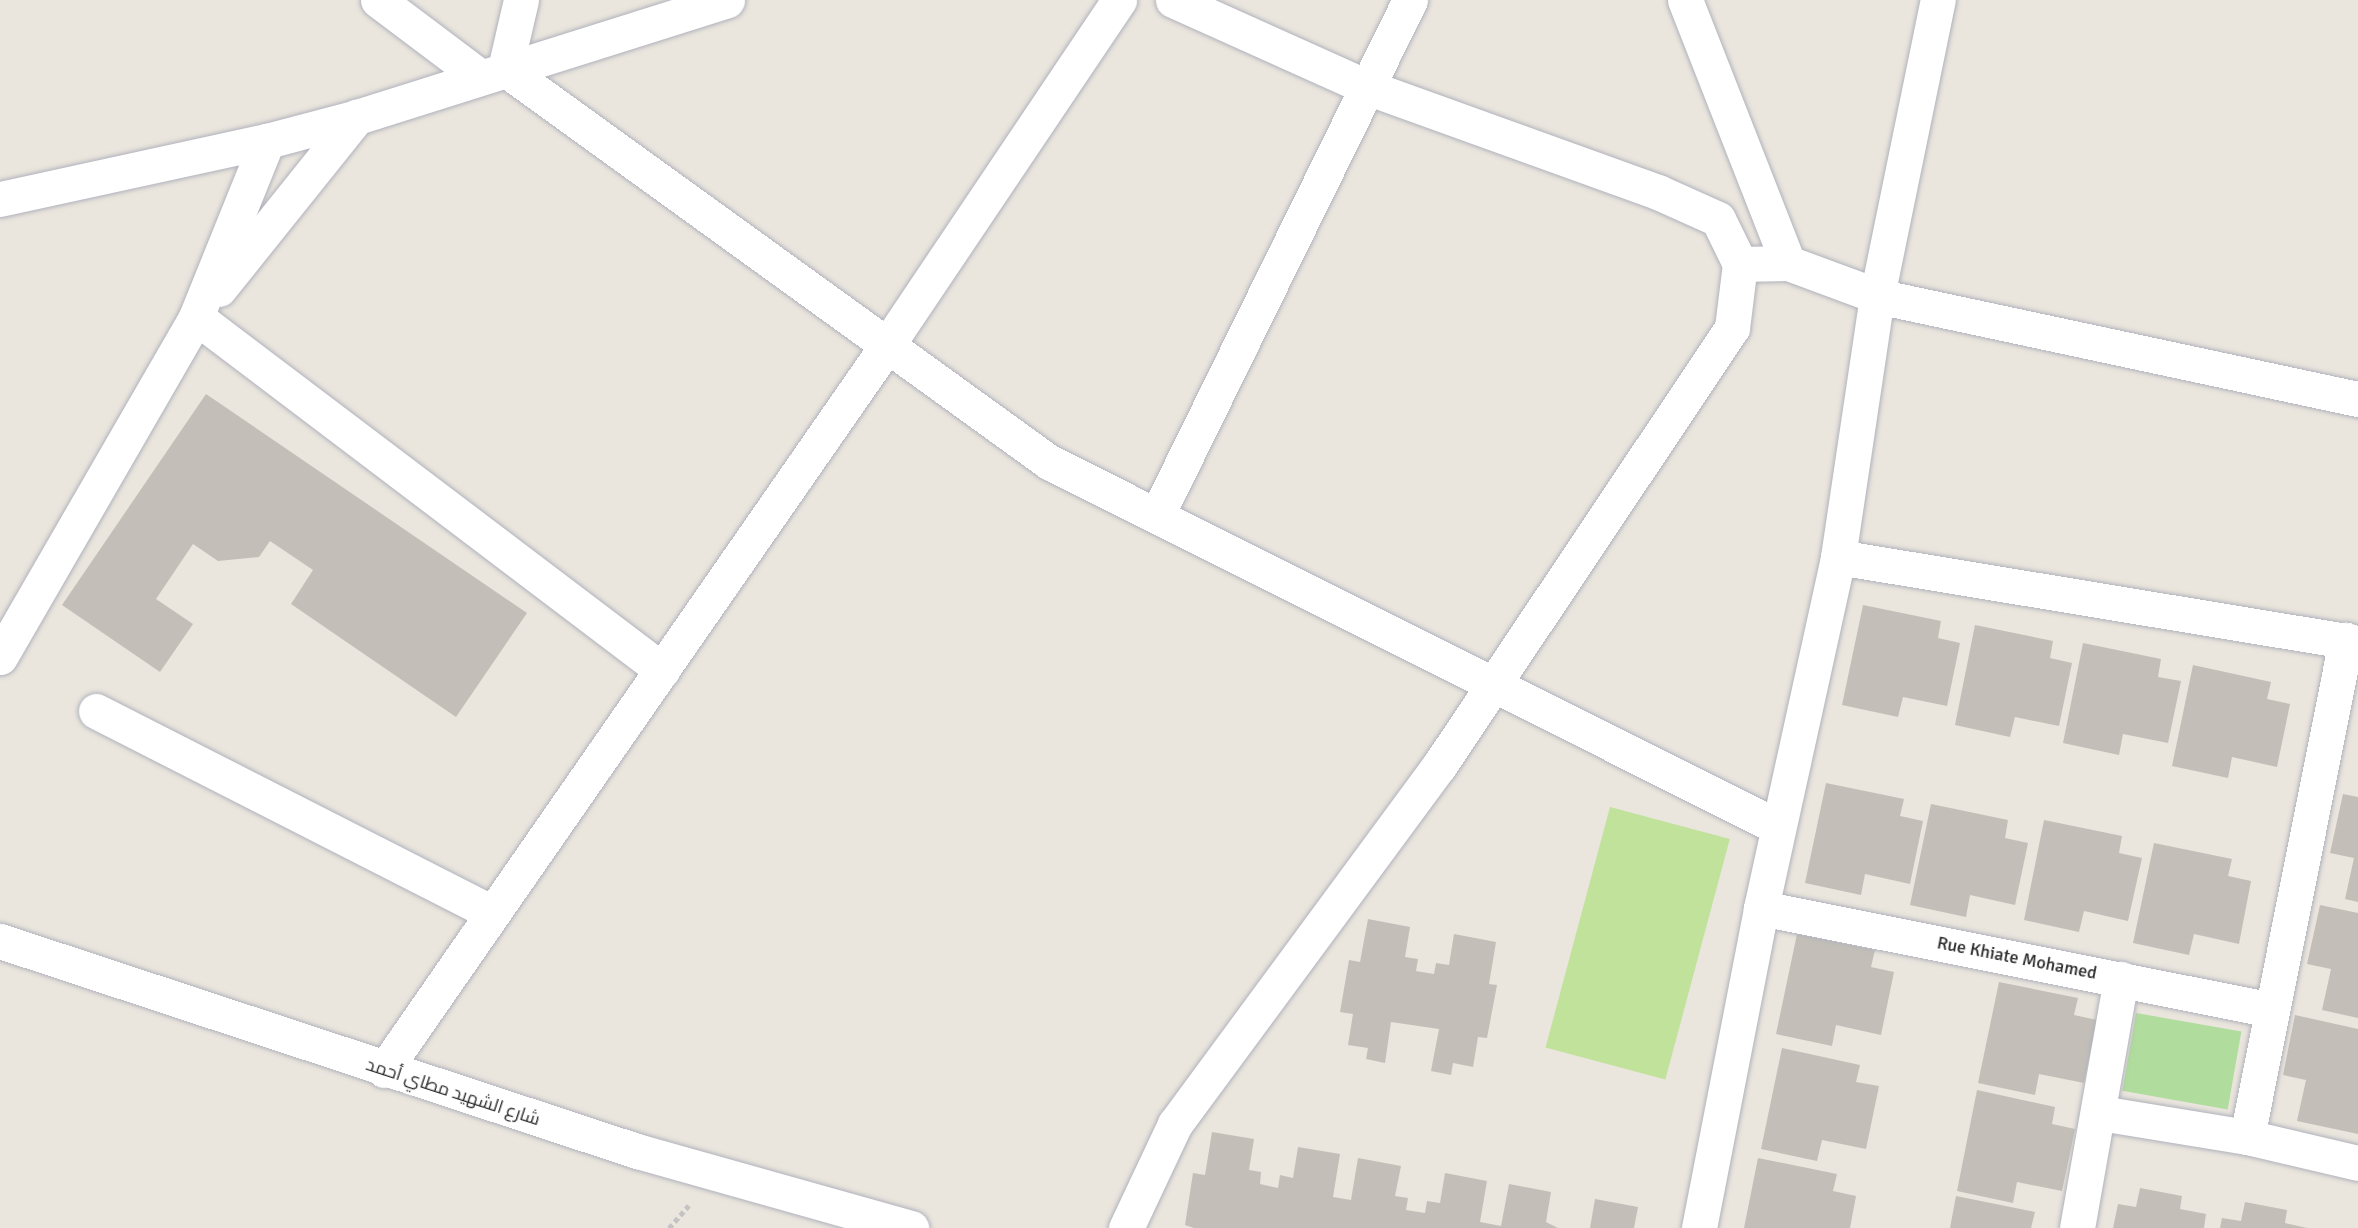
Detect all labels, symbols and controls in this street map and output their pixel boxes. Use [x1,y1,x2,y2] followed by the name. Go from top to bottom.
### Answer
[1935,932,2099,984] street label: Rue Khiate Mohamed
[363,1054,543,1130] street label: شارع الشهيد مطاي أحمد

